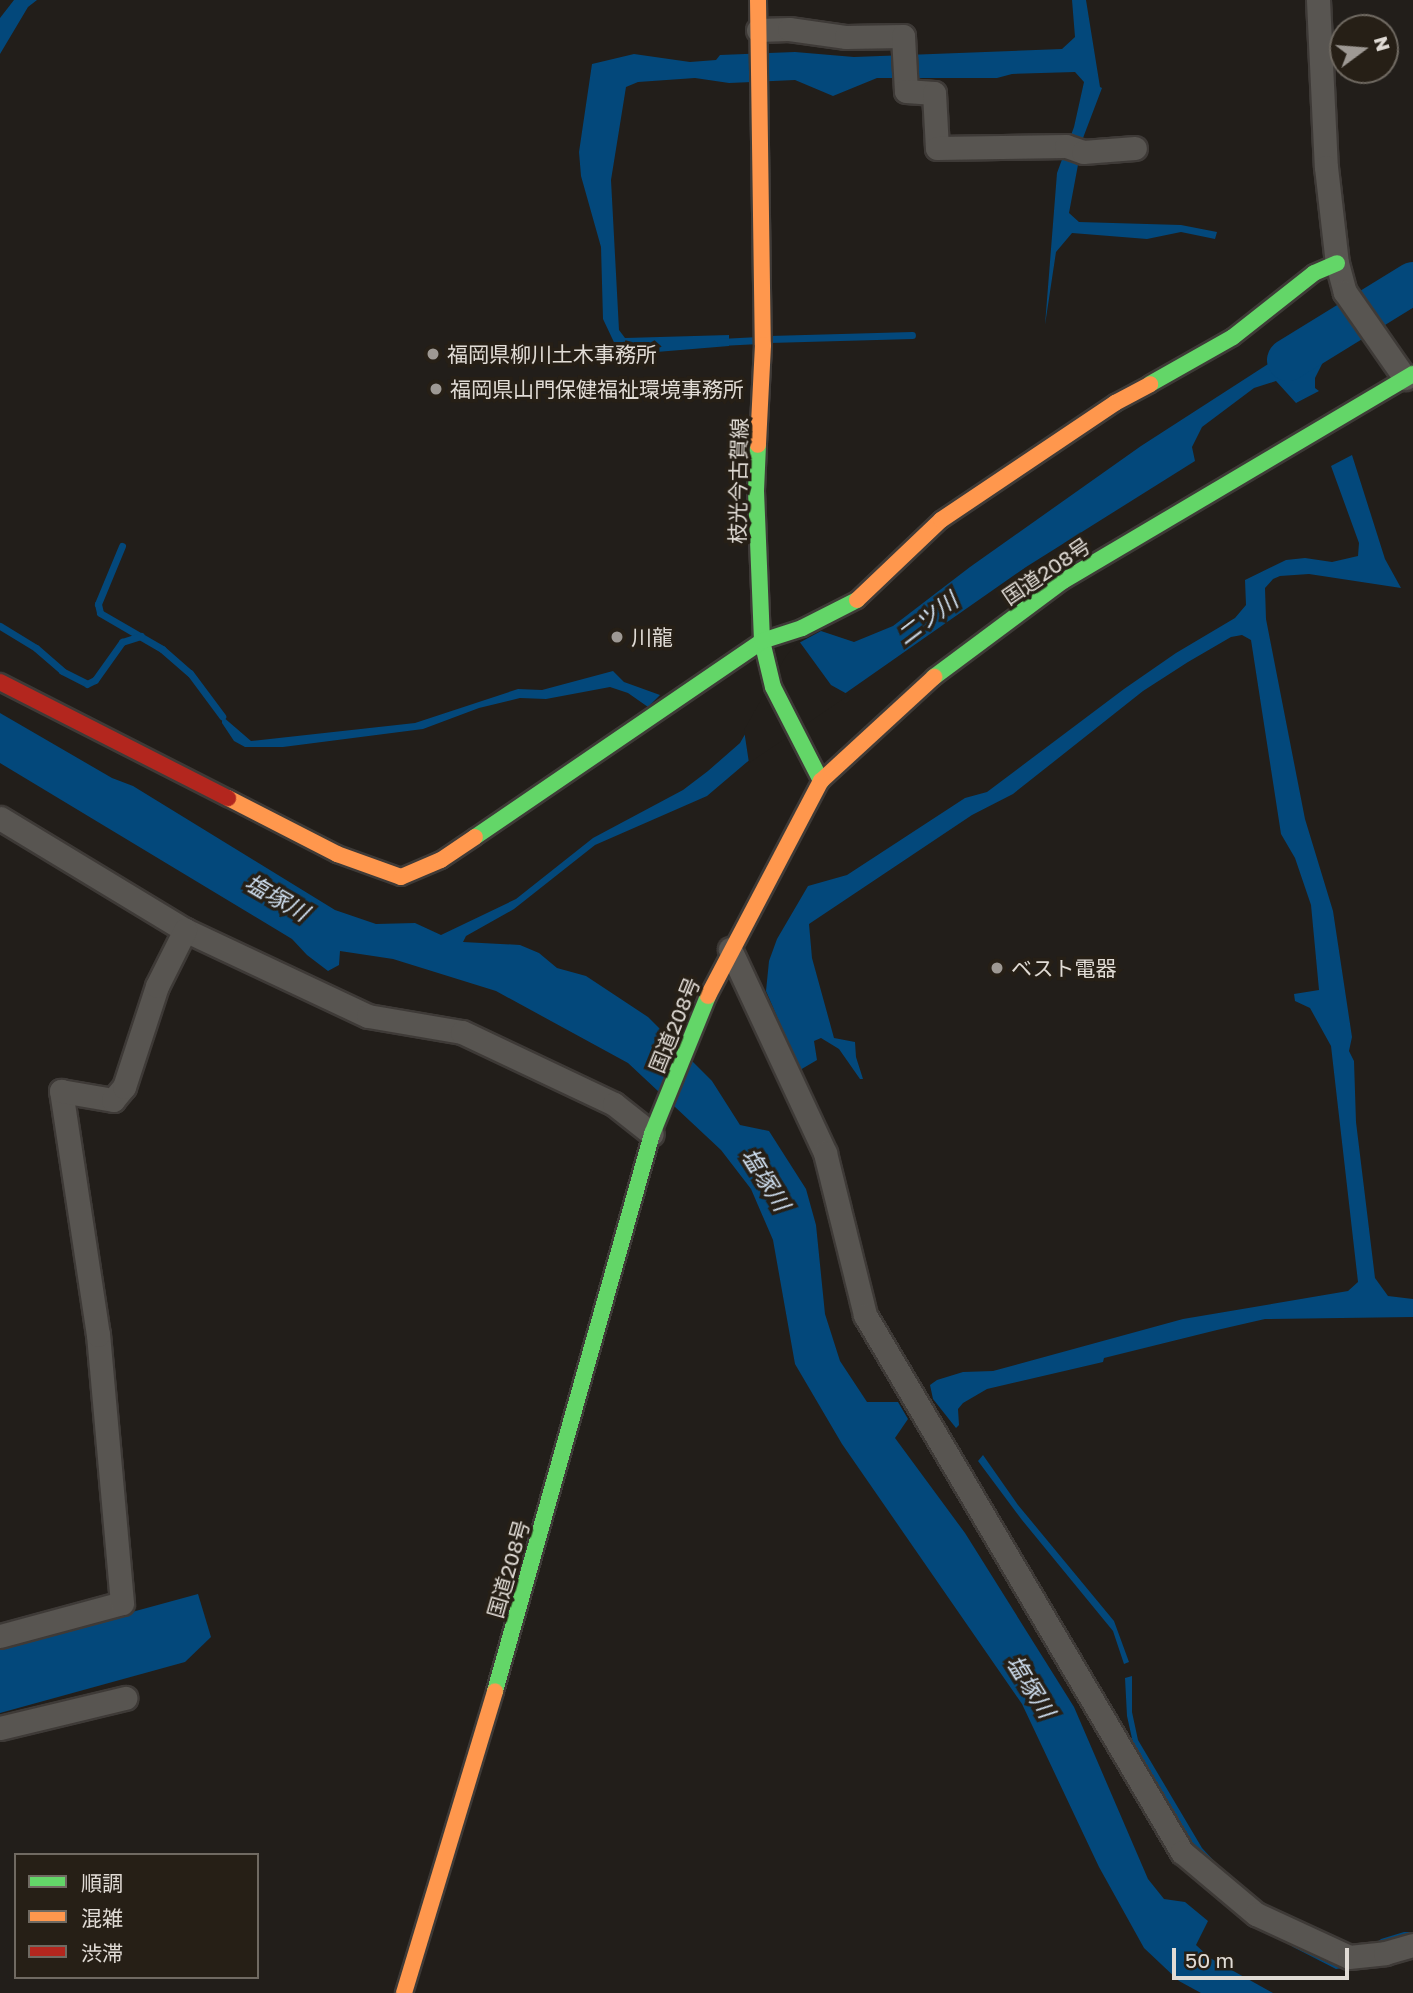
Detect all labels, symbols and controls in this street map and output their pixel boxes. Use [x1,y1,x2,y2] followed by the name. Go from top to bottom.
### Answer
[1329,14,1399,84] north arrow
[1370,34,1396,54] text: N
[447,341,657,367] place label: 福岡県柳川土木事務所
[425,346,441,362] marker: 福岡県柳川土木事務所
[450,376,744,402] place label: 福岡県山門保健福祉環境事務所
[428,381,444,397] marker: 福岡県山門保健福祉環境事務所
[724,418,752,544] street label: 枝光今古賀線
[997,532,1095,610] street label: 国道208号
[891,586,963,650] water label: 二ツ川
[631,624,673,650] place label: 川龍
[609,629,625,645] marker: 川龍
[240,868,314,926] water label: 塩塚川
[1011,955,1116,981] place label: ベスト電器
[989,960,1005,976] marker: ベスト電器
[643,973,705,1077] street label: 国道208号
[736,1142,796,1216] water label: 塩塚川
[482,1517,534,1621] street label: 国道208号
[1001,1649,1061,1723] water label: 塩塚川
[14,1853,259,1979] legend
[81,1870,123,1896] text: 順調
[81,1905,123,1931] text: 混雑
[1175,1934,1352,1978] scale bar
[81,1940,123,1966] text: 渋滞
[1185,1947,1234,1973] text: 50 m

